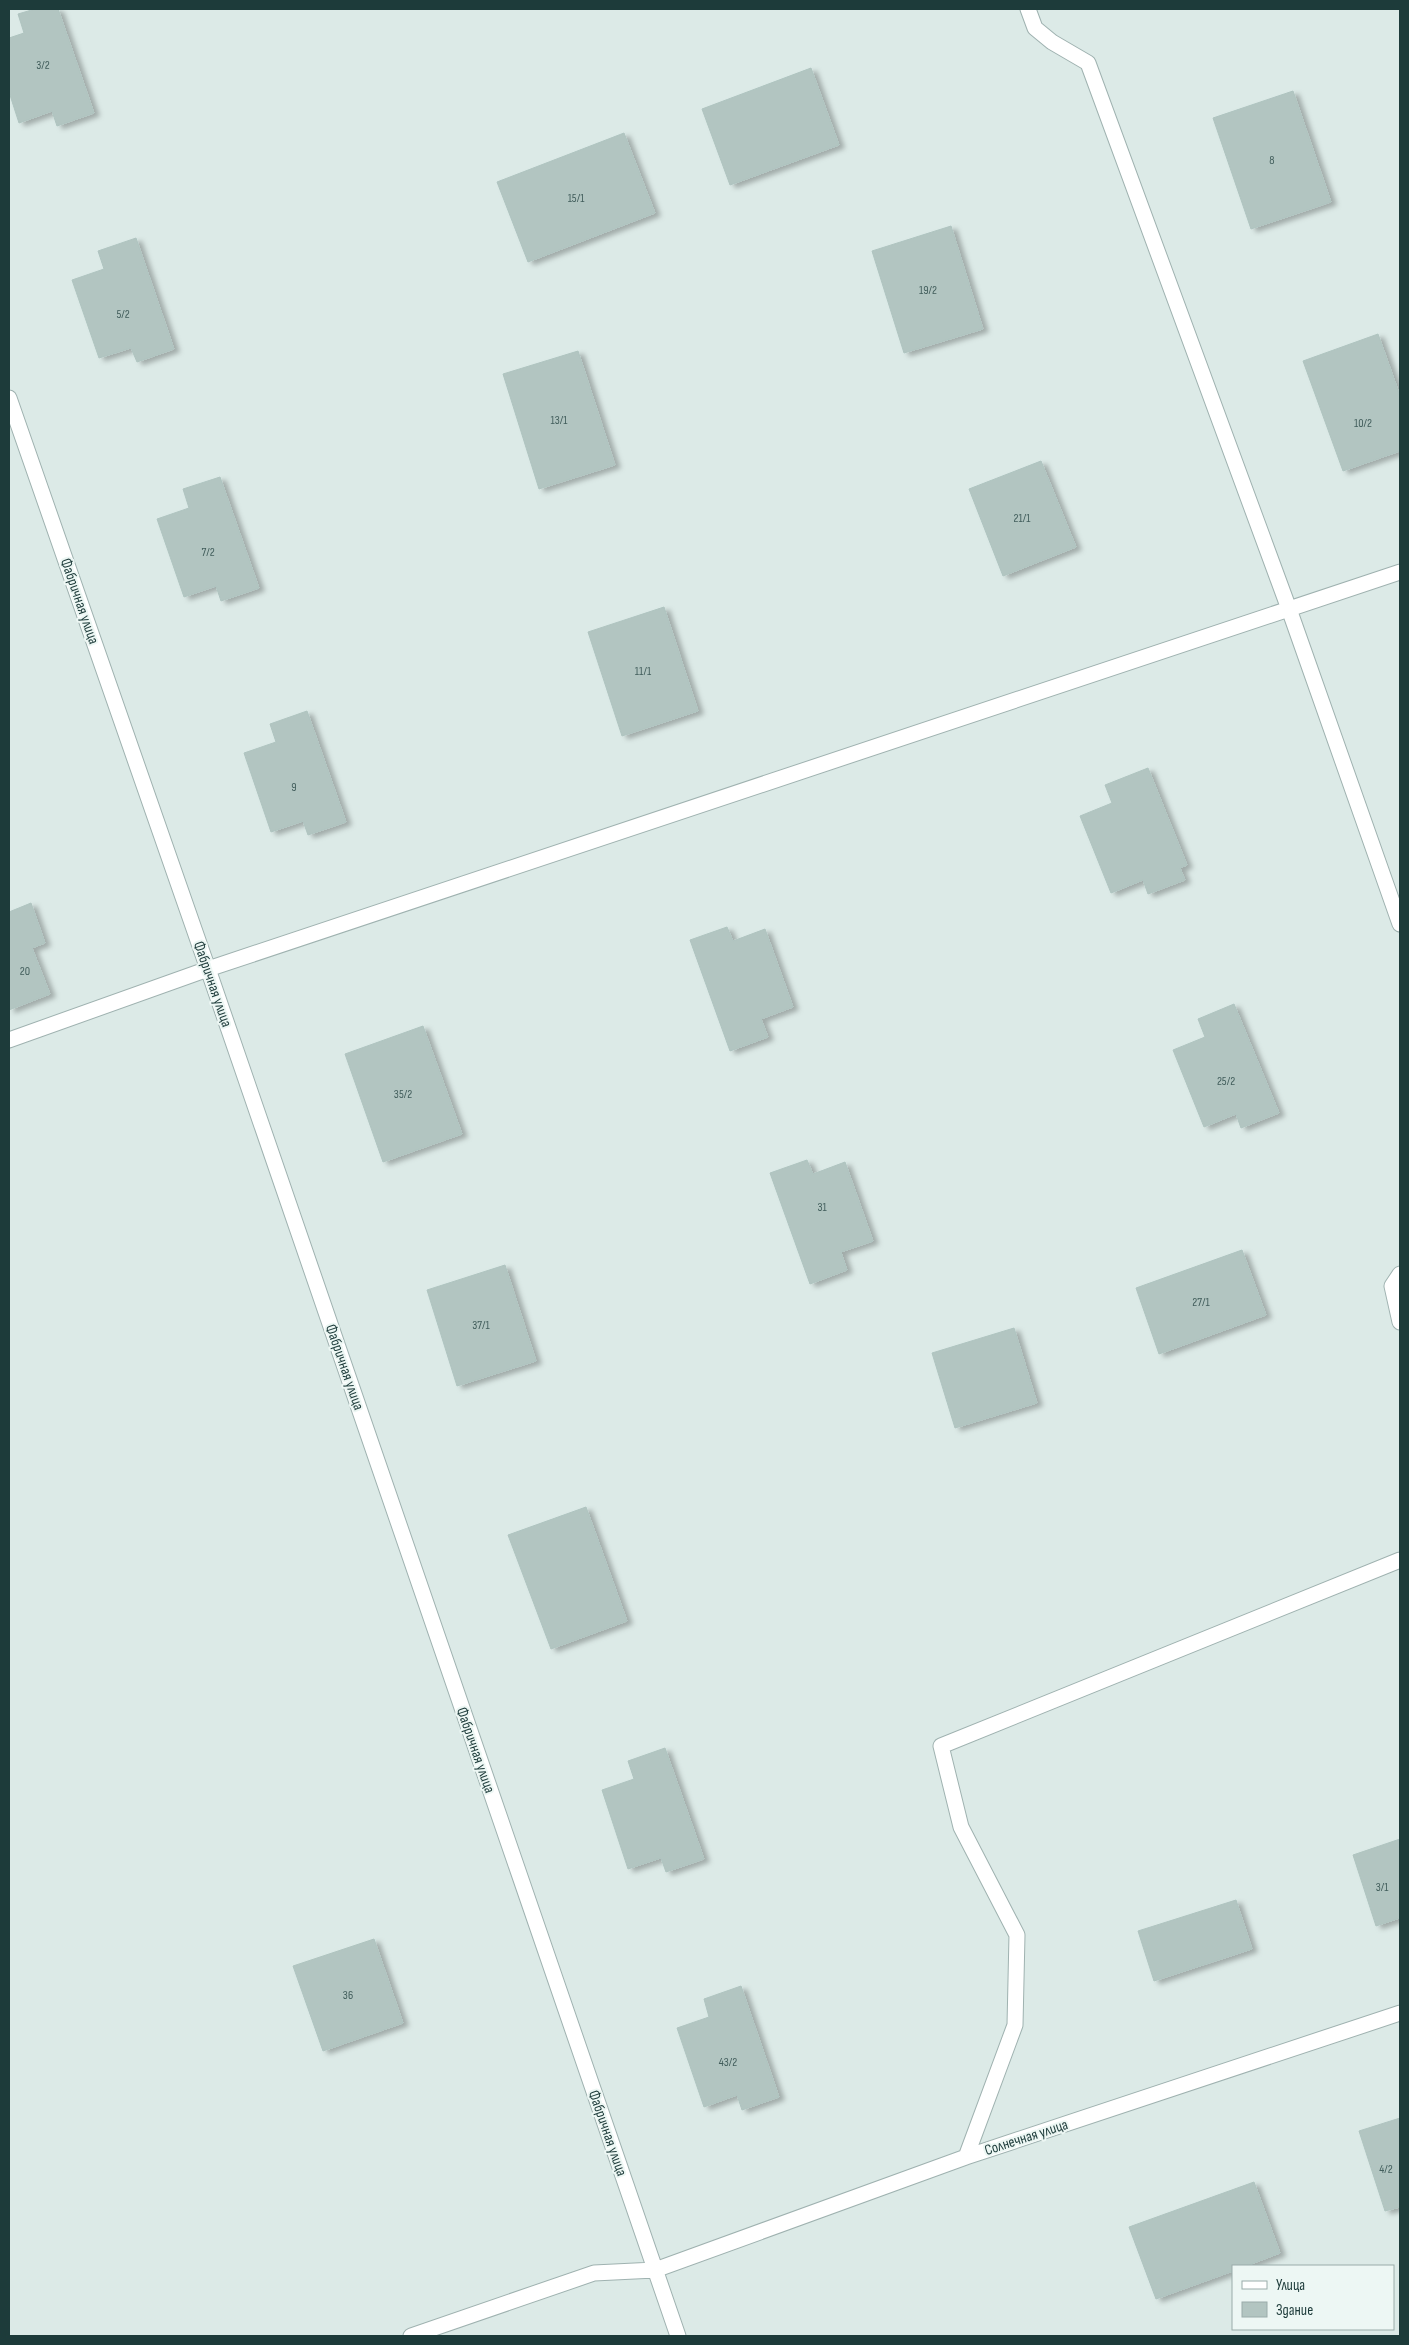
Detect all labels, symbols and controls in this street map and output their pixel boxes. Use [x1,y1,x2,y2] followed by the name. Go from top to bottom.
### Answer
[36,58,50,73] house number: 3/2
[1269,153,1275,168] house number: 8
[568,191,585,206] house number: 15/1
[919,283,937,298] house number: 19/2
[116,307,130,322] house number: 5/2
[551,413,568,428] house number: 13/1
[1354,416,1372,431] house number: 10/2
[1013,511,1031,526] house number: 21/1
[201,545,215,560] house number: 7/2
[56,556,103,647] street label: Фабричная улица
[635,664,652,679] house number: 11/1
[291,780,297,795] house number: 9
[189,939,236,1030] street label: Фабричная улица
[20,964,30,979] house number: 20
[1217,1074,1235,1089] house number: 25/2
[394,1087,412,1102] house number: 35/2
[817,1200,827,1215] house number: 31
[1192,1295,1210,1310] house number: 27/1
[472,1318,491,1333] house number: 37/1
[321,1322,368,1413] street label: Фабричная улица
[452,1705,499,1796] street label: Фабричная улица
[1376,1880,1389,1895] house number: 3/1
[343,1988,353,2003] house number: 36
[719,2055,737,2070] house number: 43/2
[584,2088,631,2179] street label: Фабричная улица
[982,2115,1070,2160] street label: Солнечная улица
[1379,2162,1393,2177] house number: 4/2
[1232,2265,1394,2330] legend
[1276,2276,1305,2295] text: Улица
[1276,2301,1313,2320] text: Здание

